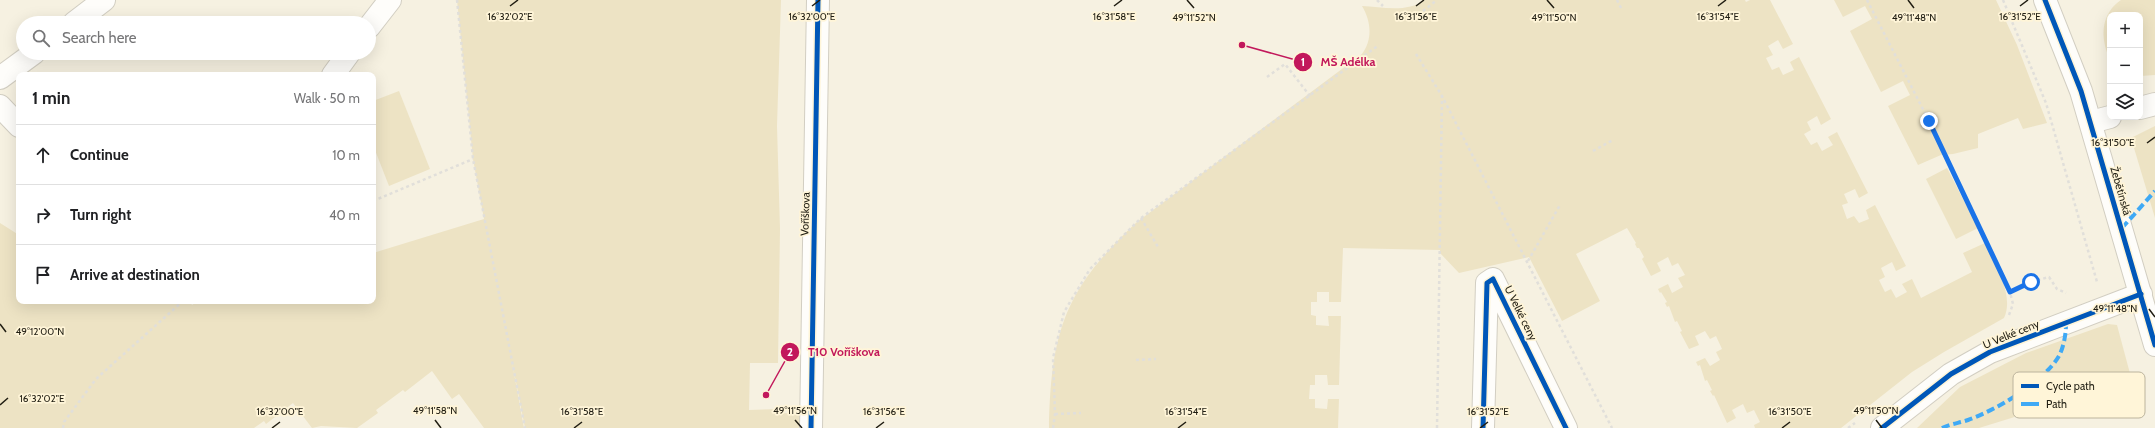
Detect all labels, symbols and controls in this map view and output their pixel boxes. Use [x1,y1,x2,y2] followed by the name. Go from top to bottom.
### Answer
[487,10,533,23] text: 16°32'02"E
[789,10,836,23] text: 16°32'00"E
[1093,10,1136,23] text: 16°31'58"E
[1395,10,1437,23] text: 16°31'56"E
[1697,10,1739,23] text: 16°31'54"E
[1999,10,2041,23] text: 16°31'52"E
[1172,11,1216,24] text: 49°11'52"N
[1531,11,1577,24] text: 49°11'50"N
[1892,11,1936,24] text: 49°11'48"N
[2107,12,2143,120] map controls
[2107,12,2143,48] button: +
[16,16,376,60] search box
[30,27,52,49] icon: search
[62,29,137,47] text: Search here
[2107,48,2143,84] button: −
[1293,50,1384,74] callout: MŠ Adélka
[1301,54,1305,69] text: 1
[1321,54,1375,69] text: MŠ Adélka
[2107,84,2143,120] button: layers
[32,88,70,108] text: 1 min
[294,90,360,106] text: Walk · 50 m
[1920,112,1938,130] route end
[2091,136,2135,149] text: 16°31'50"E
[32,144,54,166] icon: ahead
[70,146,129,164] text: Continue
[332,147,360,163] text: 10 m
[2107,165,2135,218] street label: Žebětínská
[797,191,813,236] street label: Voříškova
[32,204,54,226] icon: right
[70,206,131,224] text: Turn right
[329,207,360,223] text: 40 m
[32,264,54,286] icon: arrive
[70,266,200,284] text: Arrive at destination
[2022,273,2040,291] route start
[1502,283,1541,343] street label: U Velké ceny
[2093,302,2137,315] text: 49°11'48"N
[1981,316,2042,352] street label: U Velké ceny
[16,325,64,338] text: 49°12'00"N
[780,340,888,364] callout: T10 Voříškova
[787,344,793,359] text: 2
[808,344,880,359] text: T10 Voříškova
[2013,372,2145,418] legend
[2046,379,2095,393] text: Cycle path
[19,392,65,405] text: 16°32'02"E
[2046,397,2067,411] text: Path
[413,404,457,417] text: 49°11'58"N
[773,404,817,417] text: 49°11'56"N
[1853,404,1899,417] text: 49°11'50"N
[257,405,304,418] text: 16°32'00"E
[561,405,604,418] text: 16°31'58"E
[863,405,905,418] text: 16°31'56"E
[1165,405,1207,418] text: 16°31'54"E
[1467,405,1509,418] text: 16°31'52"E
[1768,405,1812,418] text: 16°31'50"E

